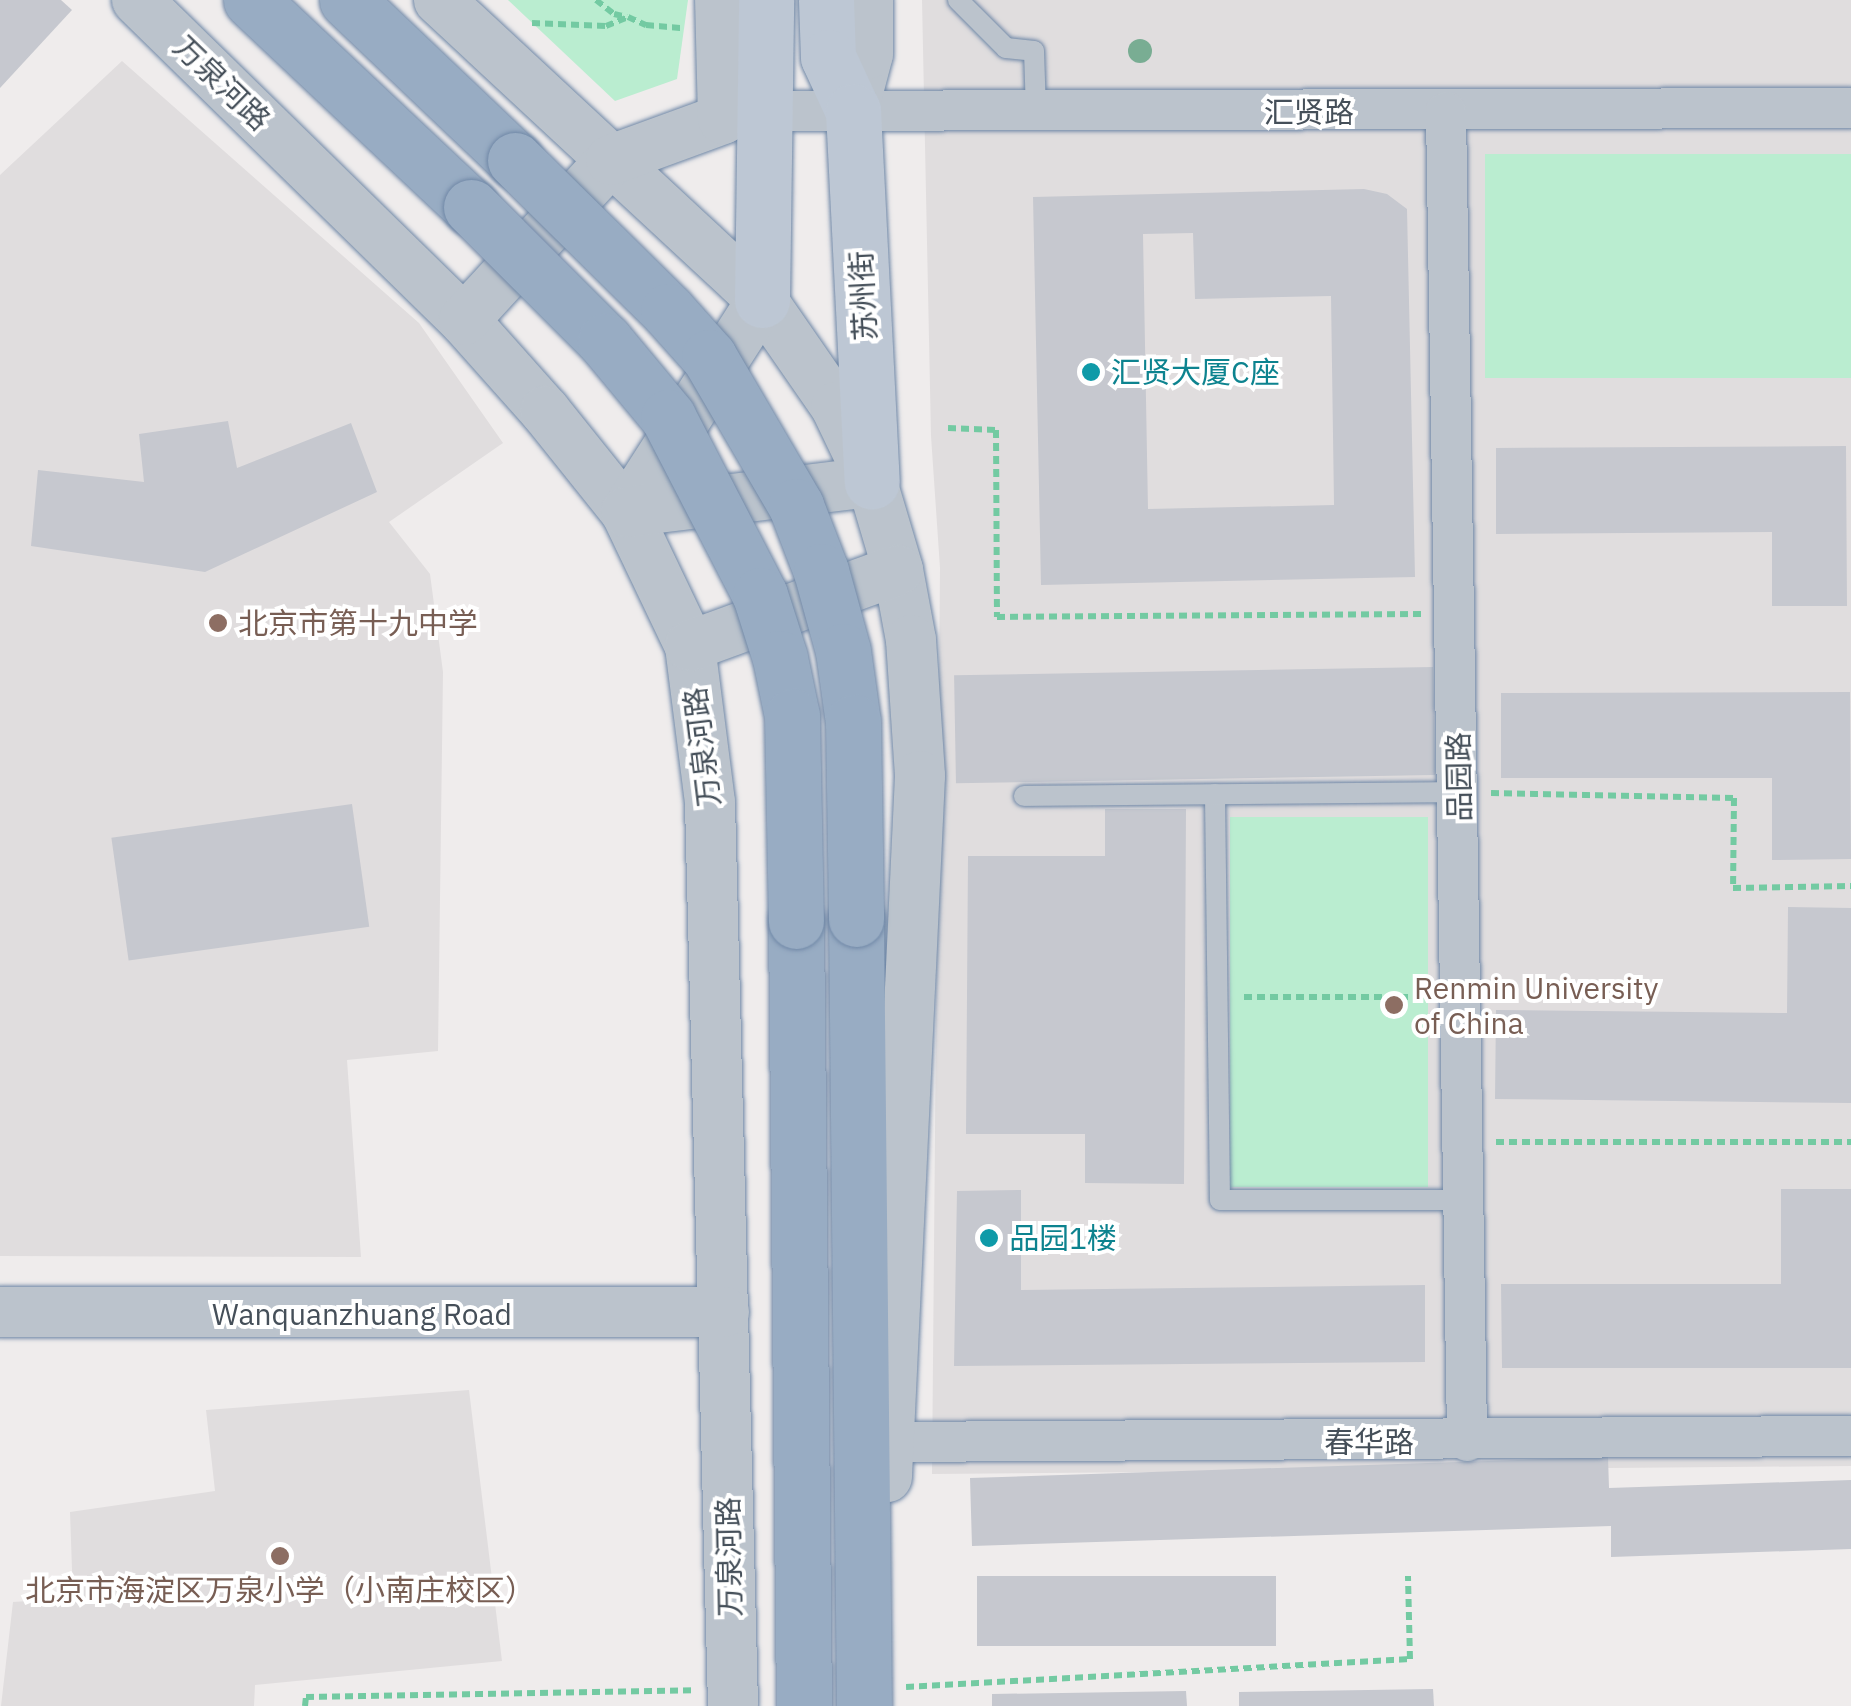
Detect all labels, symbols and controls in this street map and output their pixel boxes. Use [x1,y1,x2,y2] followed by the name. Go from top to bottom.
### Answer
[166,28,278,138] street label: 万泉河路
[1264,94,1354,130] street label: 汇贤路
[843,250,883,342] street label: 苏州街
[1111,354,1280,390] place label: 汇贤大厦C座
[1080,361,1102,383] marker: 汇贤大厦C座
[238,605,478,641] place label: 北京市第十九中学
[207,612,229,634] marker: 北京市第十九中学
[677,685,727,809] street label: 万泉河路
[1440,732,1478,822] street label: 品园路
[1414,970,1659,1040] place label: Renmin University of China
[1383,994,1405,1016] marker: Renmin University of China
[1009,1220,1117,1256] place label: 品园1楼
[978,1227,1000,1249] marker: 品园1楼
[212,1296,512,1332] street label: Wanquanzhuang Road
[1324,1424,1414,1460] street label: 春华路
[710,1497,748,1617] street label: 万泉河路
[269,1545,291,1567] marker: 北京市海淀区万泉小学（小南庄校区）
[25,1572,535,1608] place label: 北京市海淀区万泉小学（小南庄校区）

